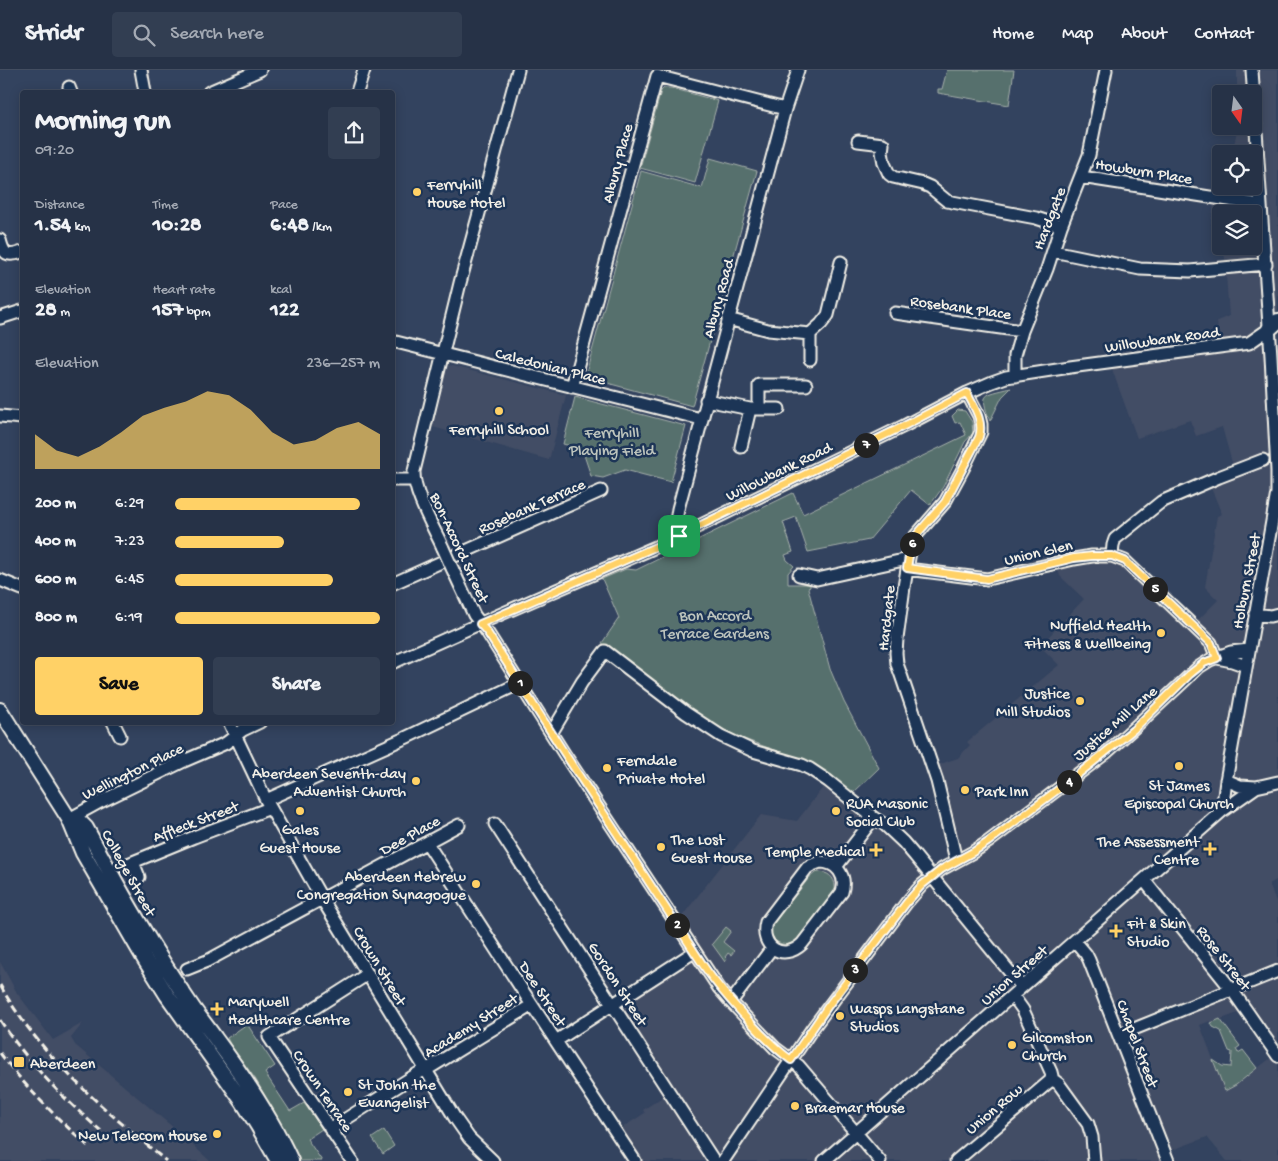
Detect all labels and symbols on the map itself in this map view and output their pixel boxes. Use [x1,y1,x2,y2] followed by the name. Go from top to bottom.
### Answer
[1212,85,1262,135] north arrow
[600,122,639,206] street label: Albury Place
[1094,156,1194,191] street label: Howburn Place
[426,177,506,214] place label: Ferryhill House Hotel
[1031,184,1072,253] street label: Hardgate
[411,186,423,198] marker: Ferryhill House Hotel
[701,256,740,341] street label: Albury Road
[909,293,1013,326] street label: Rosebank Place
[1104,324,1223,359] street label: Willowbank Road
[493,345,608,391] street label: Caledonian Place
[493,405,505,417] marker: Ferryhill School
[448,422,549,441] place label: Ferryhill School
[568,425,657,462] park label: Ferryhill Playing Field
[854,432,878,458] pin: 7
[723,439,837,507] street label: Willowbank Road
[476,476,589,540] street label: Rosebank Terrace
[424,490,492,608] street label: Bon-Accord Street
[658,515,700,557] pin
[1230,531,1267,631] street label: Holburn Street
[900,532,924,556] pin: 6
[1003,537,1075,571] street label: Union Glen
[1142,576,1168,602] pin: 5
[876,584,901,652] street label: Hardgate
[660,608,770,645] park label: Bon Accord Terrace Gardens
[1023,618,1151,655] place label: Nuffield Health Fitness & Wellbeing
[1155,627,1167,639] marker: Nuffield Health Fitness & Wellbeing
[508,670,532,696] pin: 1
[1070,682,1163,766] street label: Justice Mill Lane
[996,686,1071,723] place label: Justice Mill Studios
[1074,695,1086,707] marker: Justice Mill Studios
[80,740,188,806] street label: Wellington Place
[616,753,705,790] place label: Ferndale Private Hotel
[1173,760,1185,772] marker: St James Episcopal Church
[601,762,613,774] marker: Ferndale Private Hotel
[252,766,406,803] place label: Aberdeen Seventh-day Adventist Church
[1056,770,1082,794] pin: 4
[410,775,422,787] marker: Aberdeen Seventh-day Adventist Church
[1124,778,1234,815] place label: St James Episcopal Church
[959,784,971,796] marker: Park Inn
[974,784,1029,803] place label: Park Inn
[846,796,928,833] place label: RUA Masonic Social Club
[151,798,243,848] street label: Affleck Street
[294,805,306,817] marker: Gales Guest House
[830,805,842,817] marker: RUA Masonic Social Club
[376,812,445,862] street label: Dee Place
[259,822,341,859] place label: Gales Guest House
[95,827,159,922] street label: College Street
[670,832,753,869] place label: The Lost Guest House
[1096,834,1200,871] place label: The Assessment Centre
[655,841,667,853] marker: The Lost Guest House
[1203,842,1217,856] marker: The Assessment Centre
[869,843,883,857] marker: Temple Medical
[765,844,865,863] place label: Temple Medical
[297,869,467,906] place label: Aberdeen Hebrew Congregation Synagogue
[470,878,482,890] marker: Aberdeen Hebrew Congregation Synagogue
[664,912,690,938] pin: 2
[1126,916,1186,953] place label: Fit & Skin Studio
[1191,923,1254,997] street label: Rose Street
[347,924,410,1011] street label: Crown Street
[1109,924,1123,938] marker: Fit & Skin Studio
[582,940,651,1031] street label: Gordon Street
[978,941,1054,1011] street label: Union Street
[513,958,570,1032] street label: Dee Street
[842,958,868,982] pin: 3
[421,990,524,1063] street label: Academy Street
[228,994,351,1031] place label: Marywell Healthcare Centre
[1110,998,1162,1092] street label: Chapel Street
[850,1001,965,1038] place label: Wasps Langstane Studios
[210,1002,224,1016] marker: Marywell Healthcare Centre
[834,1010,846,1022] marker: Wasps Langstane Studios
[1022,1030,1093,1067] place label: Gilcomston Church
[1006,1039,1018,1051] marker: Gilcomston Church
[287,1047,356,1137] street label: Crown Terrace
[12,1055,26,1069] marker: Aberdeen
[30,1056,96,1075] place label: Aberdeen
[358,1077,437,1114] place label: St John the Evangelist
[963,1081,1028,1140] street label: Union Row
[342,1086,354,1098] marker: St John the Evangelist
[789,1100,801,1112] marker: Braemar House
[804,1100,906,1119] place label: Braemar House
[78,1128,208,1147] place label: New Telecom House
[211,1128,223,1140] marker: New Telecom House

